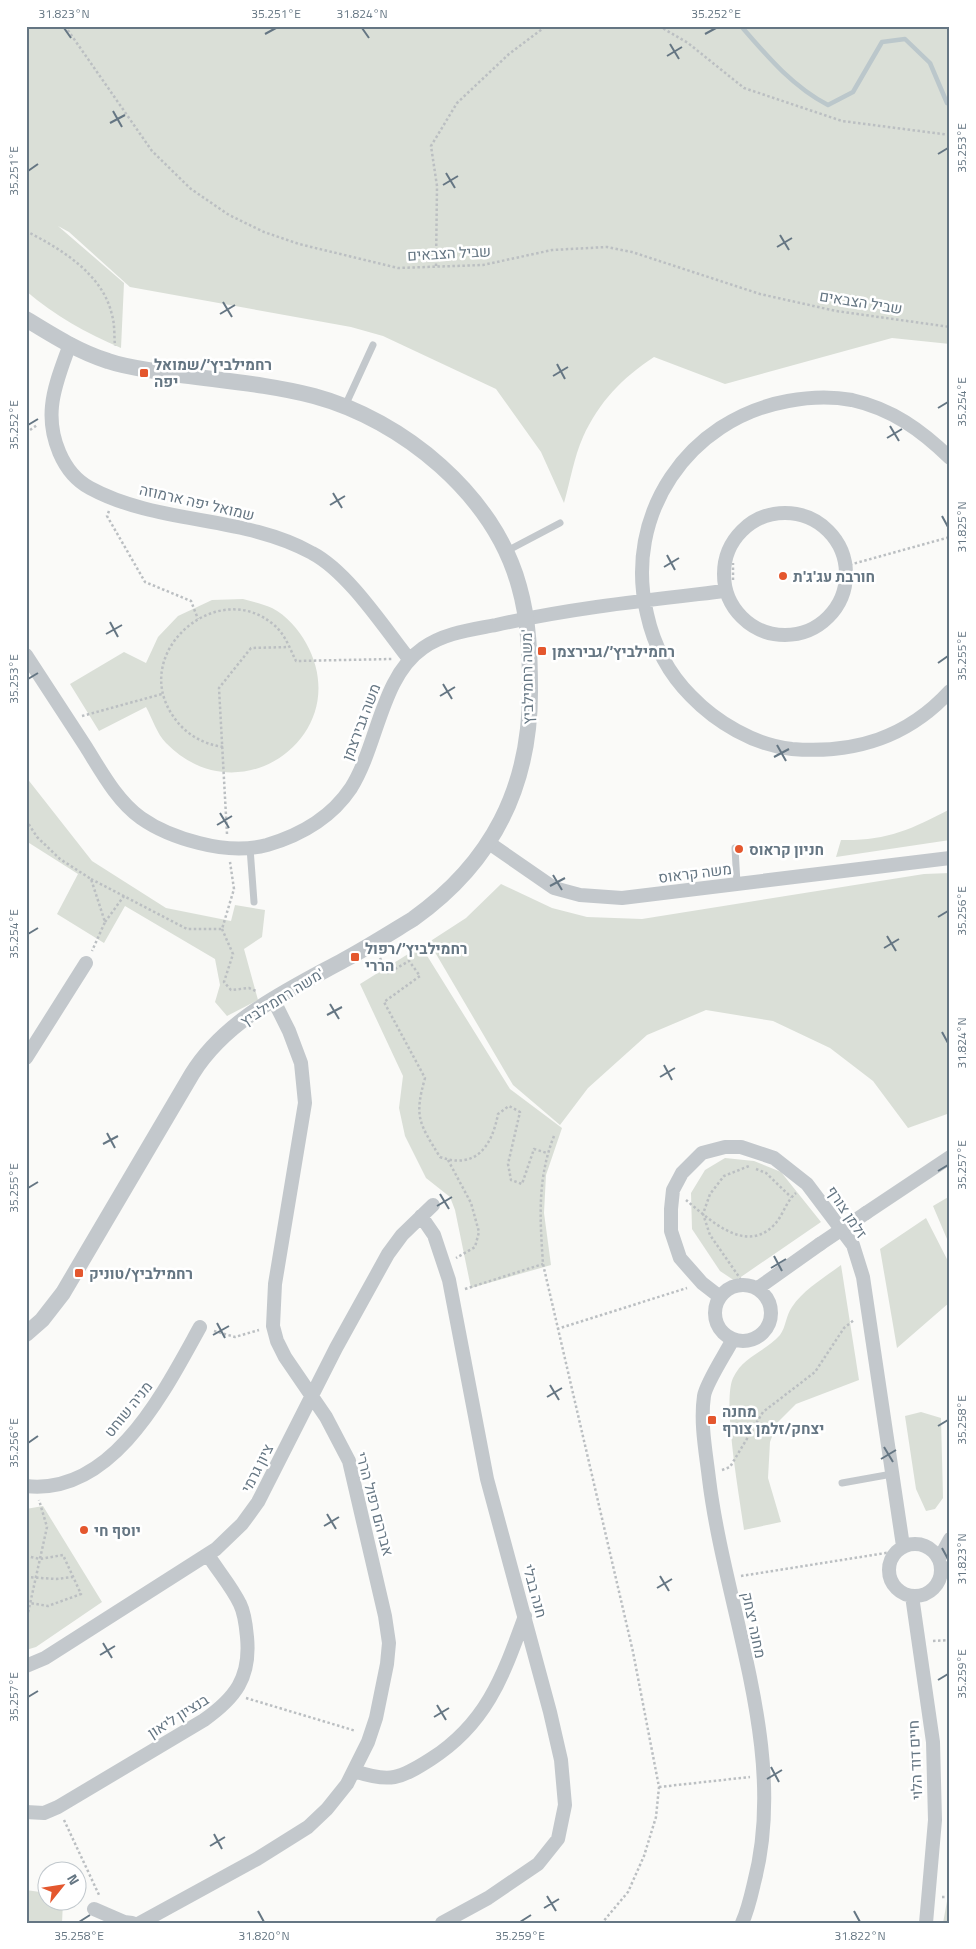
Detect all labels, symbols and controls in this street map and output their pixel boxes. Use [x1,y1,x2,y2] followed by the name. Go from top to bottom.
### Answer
[38,4,90,23] text: 31.823°N
[251,4,301,23] text: 35.251°E
[336,4,388,23] text: 31.824°N
[691,4,741,23] text: 35.252°E
[952,123,971,173] text: 35.253°E
[4,146,23,196] text: 35.251°E
[406,239,492,267] street label: שביל הצבאים
[818,284,904,320] street label: שביל הצבאים
[154,353,272,393] place label: רחמילביץ׳/שמואל יפה
[138,367,150,379] marker: רחמילביץ׳/שמואל יפה
[952,377,971,427] text: 35.254°E
[4,400,23,450] text: 35.252°E
[137,478,257,526] street label: שמואל יפה ארמוזה
[952,501,971,553] text: 31.825°N
[793,565,875,588] place label: חורבת עג'ג'ת
[777,570,789,582] marker: חורבת עג'ג'ת
[515,629,539,725] street label: משה רחמילביץ'
[952,631,971,681] text: 35.255°E
[552,640,675,663] place label: רחמילביץ׳/גבירצמן
[536,645,548,657] marker: רחמילביץ׳/גבירצמן
[4,654,23,704] text: 35.253°E
[336,680,386,764] street label: משה גבירצמן
[749,838,824,861] place label: חניון קראוס
[733,843,745,855] marker: חניון קראוס
[657,857,733,889] street label: משה קראוס
[952,886,971,936] text: 35.256°E
[4,909,23,959] text: 35.254°E
[365,937,467,977] place label: רחמילביץ׳/רפול הררי
[349,951,361,963] marker: רחמילביץ׳/רפול הררי
[235,962,329,1032] street label: משה רחמילביץ'
[952,1017,971,1069] text: 31.824°N
[952,1140,971,1190] text: 35.257°E
[4,1163,23,1213] text: 35.255°E
[821,1181,873,1243] street label: זלמן צורף
[89,1262,193,1285] place label: רחמילביץ/טוניק
[73,1267,85,1279] marker: רחמילביץ/טוניק
[98,1376,158,1442] street label: מניה שוחט
[952,1395,971,1445] text: 35.258°E
[722,1400,824,1440] place label: מחנה יצחק/זלמן צורף
[706,1414,718,1426] marker: מחנה יצחק/זלמן צורף
[4,1418,23,1468] text: 35.256°E
[235,1440,279,1496] street label: ציון גרמי
[350,1449,400,1559] street label: אברהם רפול הררי
[94,1519,141,1542] place label: יוסף חי
[78,1524,90,1536] marker: יוסף חי
[952,1533,971,1585] text: 31.823°N
[517,1562,553,1620] street label: חנה בבלי
[736,1590,772,1660] street label: מחנה יצחק
[952,1649,971,1699] text: 35.259°E
[4,1672,23,1722] text: 35.257°E
[143,1688,213,1744] street label: בנציון ליאון
[901,1720,929,1800] street label: חיים דוד הלוי
[38,1862,88,1912] north arrow
[62,1870,85,1889] text: N
[54,1926,104,1945] text: 35.258°E
[238,1926,290,1945] text: 31.820°N
[495,1926,545,1945] text: 35.259°E
[834,1926,886,1945] text: 31.822°N

